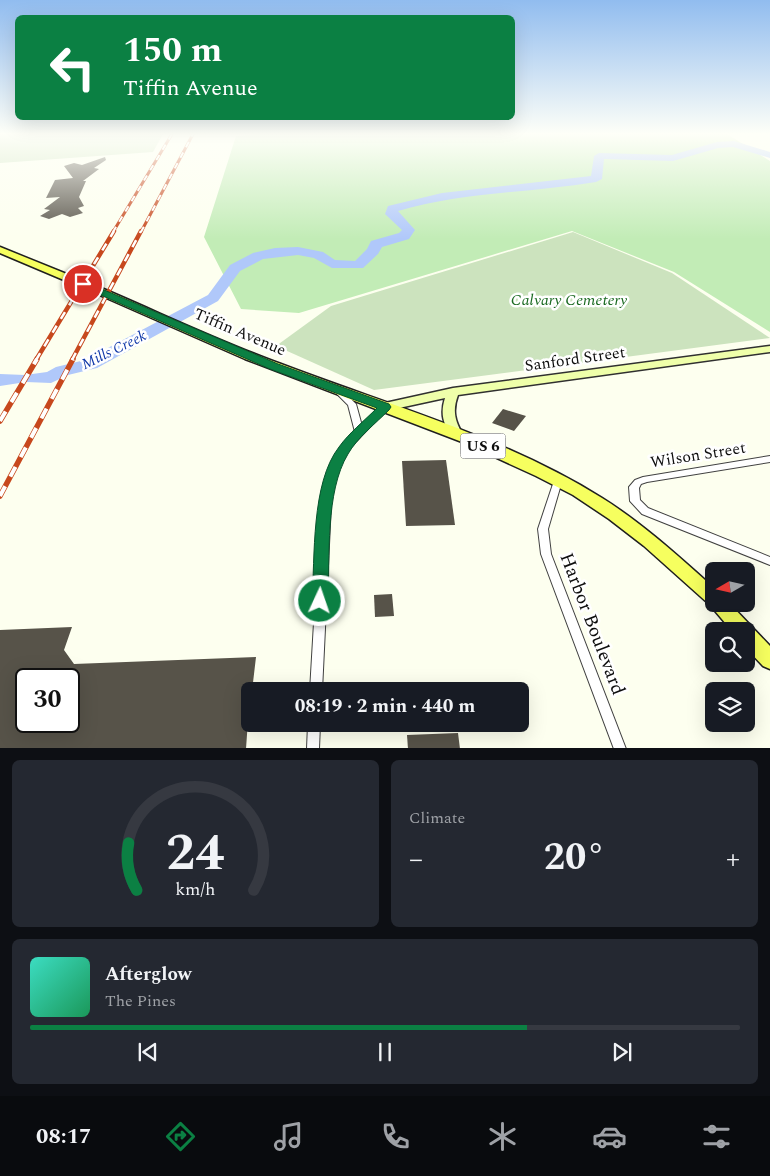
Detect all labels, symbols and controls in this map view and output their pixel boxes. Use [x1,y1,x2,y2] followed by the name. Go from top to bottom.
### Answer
[123,24,222,77] text: 150 m
[40,35,105,100] icon: left
[123,72,258,105] text: Tiffin Avenue
[62,263,104,305] pin
[69,270,97,298] icon: arrive
[511,288,627,312] park label: Calvary Cemetery
[190,302,290,362] street label: Tiffin Avenue
[78,324,150,376] water label: Mills Creek
[523,340,627,378] street label: Sanford Street
[460,434,506,458] road number: US 6
[649,436,748,474] street label: Wilson Street
[551,549,633,699] street label: Harbor Boulevard
[705,562,755,612] north arrow
[705,562,755,732] map controls
[293,574,345,626] position arrow
[705,622,755,672] button: search
[15,668,80,733] speed limit sign: 30
[705,682,755,732] button: layers
[295,692,475,721] text: 08:19 · 2 min · 440 m
[409,806,465,830] text: Climate
[166,814,225,893] text: 24
[544,829,605,887] text: 20°
[409,838,423,881] text: −
[726,838,740,881] text: +
[175,876,216,903] text: km/h
[105,960,192,989] text: Afterglow
[105,989,176,1013] text: The Pines
[134,1038,162,1066] icon: previous
[371,1038,399,1066] icon: pause
[608,1038,636,1066] icon: next
[163,1119,198,1154] icon: directions
[271,1119,306,1154] icon: music
[378,1119,413,1154] icon: phone
[485,1119,520,1154] icon: climate
[592,1119,627,1154] icon: car
[699,1119,734,1154] icon: filters
[36,1120,91,1153] text: 08:17

